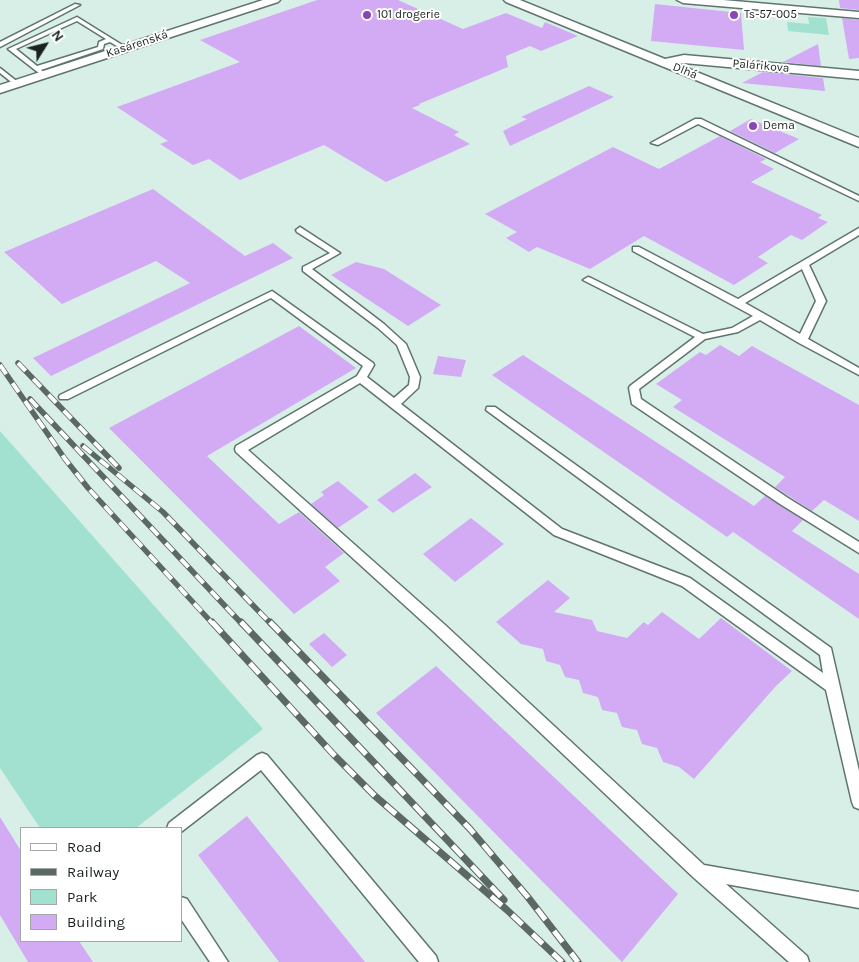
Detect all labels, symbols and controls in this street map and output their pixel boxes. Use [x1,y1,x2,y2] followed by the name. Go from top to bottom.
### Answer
[377,8,440,22] place label: 101 drogerie
[744,8,797,22] place label: Ts-57-005
[361,9,373,21] marker: 101 drogerie
[728,9,740,21] marker: Ts-57-005
[20,20,70,70] north arrow
[48,27,67,45] text: N
[104,27,170,61] street label: Kasárenská
[732,56,790,76] street label: Palárikova
[671,60,699,82] street label: Dlhá
[763,119,795,133] place label: Dema
[747,120,759,132] marker: Dema
[20,827,182,942] legend
[67,838,102,856] text: Road
[67,863,119,881] text: Railway
[67,888,97,906] text: Park
[67,913,125,931] text: Building

